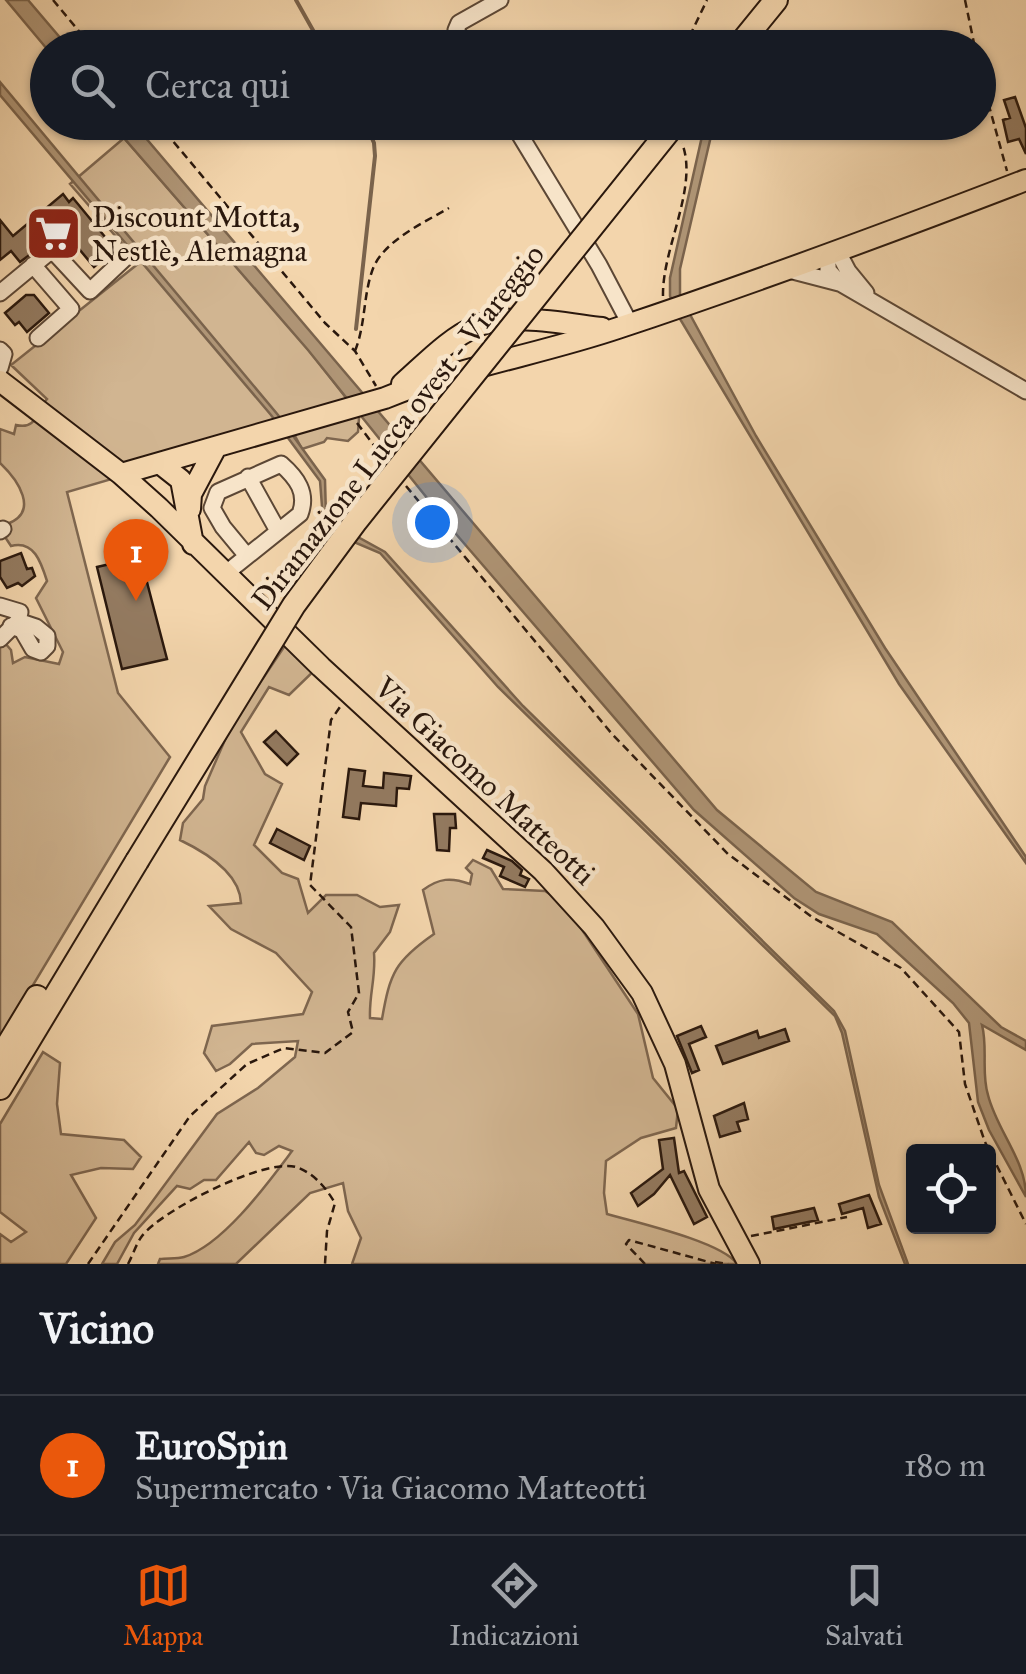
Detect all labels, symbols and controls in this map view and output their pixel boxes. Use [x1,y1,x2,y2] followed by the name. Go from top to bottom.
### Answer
[30,30,996,140] search box
[65,58,120,113] icon: search
[145,62,290,108] text: Cerca qui
[92,199,308,269] place label: Discount Motta, Nestlè, Alemagna
[23,204,83,264] supermarket icon: Discount Motta, Nestlè, Alemagna
[244,237,552,617] street label: Diramazione Lucca ovest - Viareggio
[407,497,458,548] your location
[104,518,168,601] pin: 1
[367,669,603,892] street label: Via Giacomo Matteotti
[906,1144,996,1234] map controls
[906,1144,996,1234] button: locate
[40,1303,154,1355] text: Vicino
[135,1423,288,1469] text: EuroSpin
[66,1446,79,1485] text: 1
[904,1446,986,1485] text: 180 m
[135,1469,647,1508] text: Supermercato · Via Giacomo Matteotti
[123,1558,203,1653] tab: Mappa
[449,1558,579,1653] tab: Indicazioni
[825,1558,903,1653] tab: Salvati

